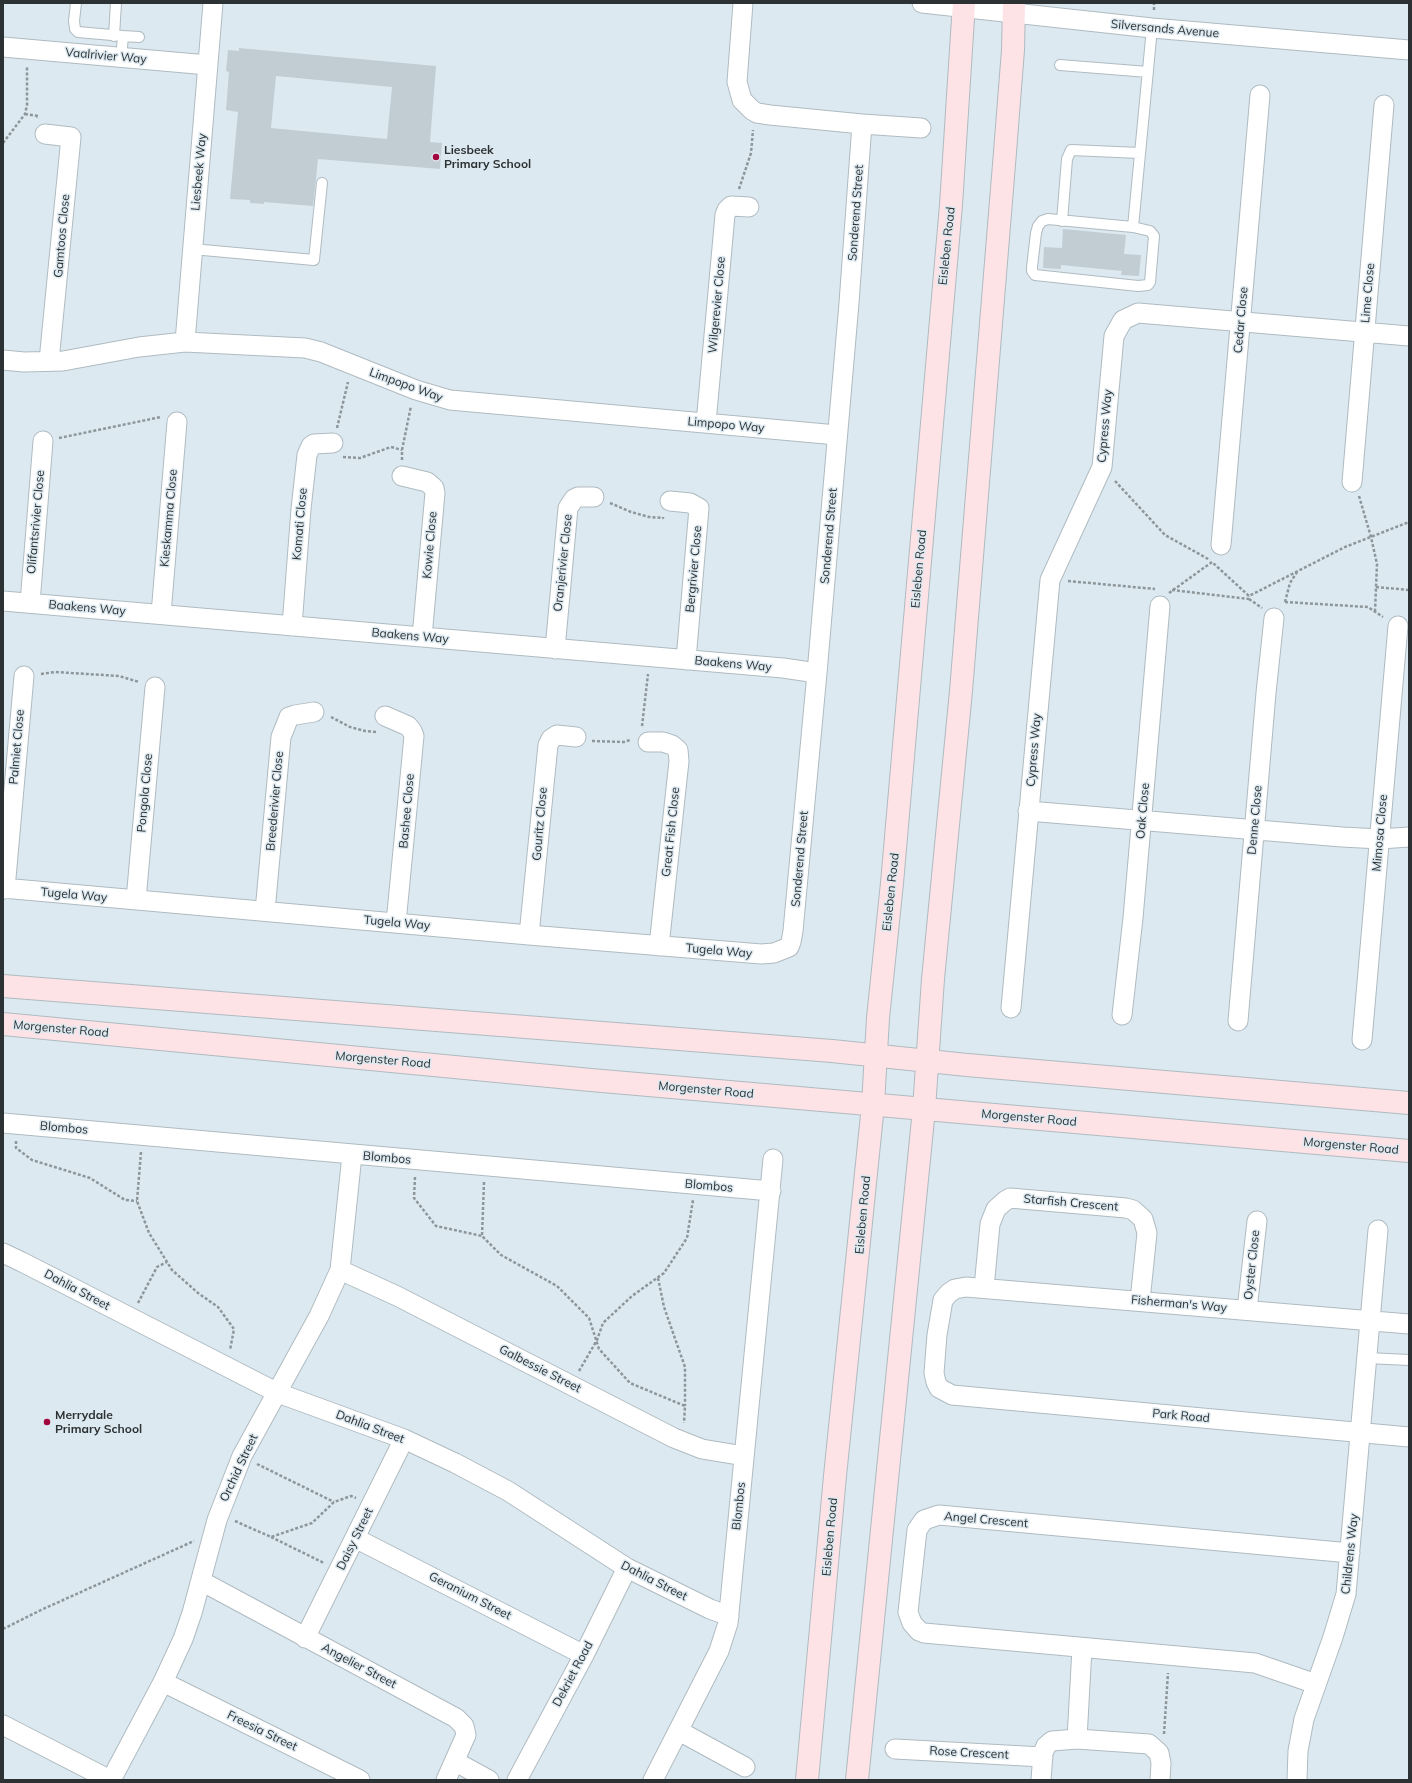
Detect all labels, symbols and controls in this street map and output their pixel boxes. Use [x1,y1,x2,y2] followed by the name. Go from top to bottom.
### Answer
[1110,17,1220,41] street label: Silversands Avenue
[65,45,147,67] street label: Vaalrivier Way
[188,133,210,211] street label: Liesbeek Way
[444,143,531,171] place label: Liesbeek Primary School
[431,152,441,162] marker: Liesbeek Primary School
[845,164,867,262] street label: Sonderend Street
[51,194,73,278] street label: Gamtoos Close
[936,206,958,286] street label: Eisleben Road
[706,256,728,354] street label: Wilgerevier Close
[1358,262,1378,324] street label: Lime Close
[1231,286,1251,354] street label: Cedar Close
[367,365,445,405] street label: Limpopo Way
[1095,389,1115,463] street label: Cypress Way
[687,414,765,436] street label: Limpopo Way
[24,469,48,575] street label: Olifantsrivier Close
[158,469,180,567] street label: Kieskamma Close
[290,487,310,561] street label: Komati Close
[818,487,840,585] street label: Sonderend Street
[420,511,440,579] street label: Kowie Close
[551,514,575,612] street label: Oranjerivier Close
[683,525,705,613] street label: Bergrivier Close
[908,529,930,609] street label: Eisleben Road
[48,597,126,619] street label: Baakens Way
[371,625,449,647] street label: Baakens Way
[694,653,772,675] street label: Baakens Way
[7,709,27,785] street label: Palmiet Close
[1024,713,1044,787] street label: Cypress Way
[263,751,287,851] street label: Breederivier Close
[134,753,156,833] street label: Pongola Close
[397,773,417,849] street label: Bashee Close
[1133,782,1153,840] street label: Oak Close
[1245,785,1265,855] street label: Denne Close
[659,786,683,878] street label: Great Fish Close
[530,787,550,861] street label: Gouritz Close
[1369,794,1391,872] street label: Mimosa Close
[789,810,811,908] street label: Sonderend Street
[880,852,902,932] street label: Eisleben Road
[40,885,108,905] street label: Tugela Way
[363,913,431,933] street label: Tugela Way
[685,941,753,961] street label: Tugela Way
[13,1018,109,1040] street label: Morgenster Road
[335,1049,431,1071] street label: Morgenster Road
[658,1079,754,1101] street label: Morgenster Road
[981,1107,1077,1129] street label: Morgenster Road
[39,1119,89,1137] street label: Blombos
[1303,1135,1399,1157] street label: Morgenster Road
[362,1149,412,1167] street label: Blombos
[852,1175,874,1255] street label: Eisleben Road
[684,1177,734,1195] street label: Blombos
[1023,1192,1119,1214] street label: Starfish Crescent
[1241,1229,1263,1301] street label: Oyster Close
[42,1267,112,1313] street label: Dahlia Street
[1130,1293,1228,1315] street label: Fisherman's Way
[497,1342,583,1396] street label: Galbessie Street
[1152,1406,1210,1426] street label: Park Road
[334,1407,406,1447] street label: Dahlia Street
[55,1408,142,1436] place label: Merrydale Primary School
[42,1417,52,1427] marker: Merrydale Primary School
[217,1432,261,1504] street label: Orchid Street
[729,1481,749,1531] street label: Blombos
[819,1497,841,1577] street label: Eisleben Road
[334,1505,376,1573] street label: Daisy Street
[943,1509,1029,1531] street label: Angel Crescent
[1339,1513,1361,1595] street label: Childrens Way
[618,1558,690,1604] street label: Dahlia Street
[426,1569,514,1623] street label: Geranium Street
[550,1639,596,1709] street label: Dekriet Road
[319,1640,399,1692] street label: Angelier Street
[225,1708,299,1754] street label: Freesia Street
[929,1744,1009,1762] street label: Rose Crescent

